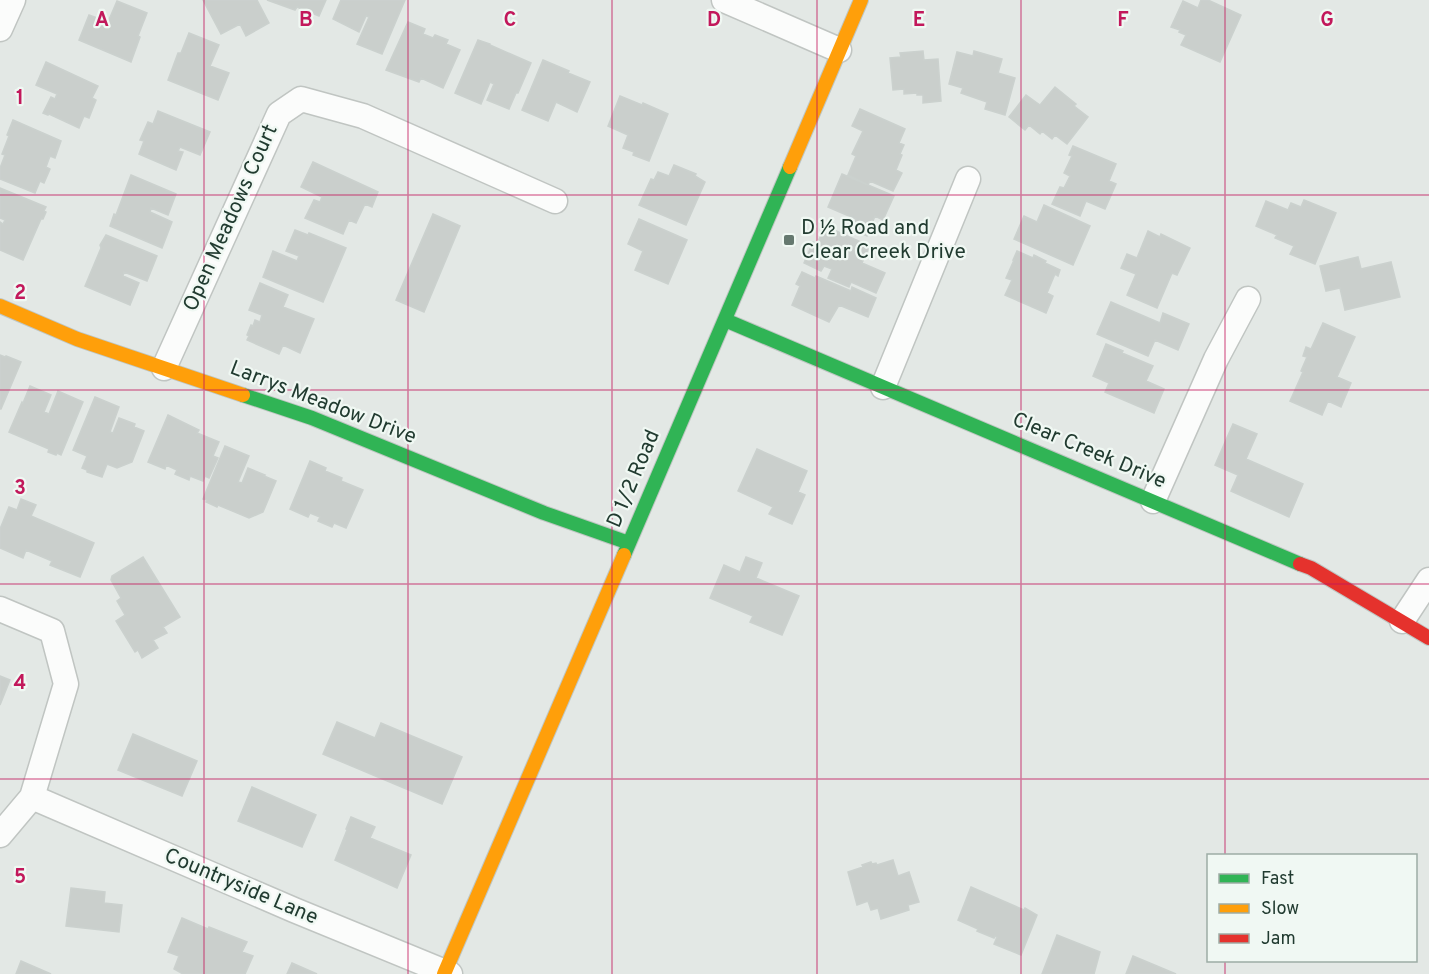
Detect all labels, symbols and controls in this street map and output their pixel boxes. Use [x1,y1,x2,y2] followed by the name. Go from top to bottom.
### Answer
[95,8,109,34] text: A
[299,8,313,34] text: B
[504,8,516,34] text: C
[707,8,721,34] text: D
[913,8,925,34] text: E
[1117,8,1129,34] text: F
[1320,8,1334,34] text: G
[16,86,24,112] text: 1
[178,120,284,316] street label: Open Meadows Court
[801,215,966,266] place label: D ½ Road and Clear Creek Drive
[782,233,796,247] marker: D ½ Road and Clear Creek Drive
[14,281,26,307] text: 2
[226,355,420,451] street label: Larrys Meadow Drive
[1008,406,1170,496] street label: Clear Creek Drive
[601,426,667,532] street label: D 1/2 Road
[14,476,26,502] text: 3
[14,671,26,697] text: 4
[160,842,322,932] street label: Countryside Lane
[1207,854,1417,962] legend
[14,865,26,891] text: 5
[1261,868,1294,891] text: Fast
[1261,898,1299,921] text: Slow
[1261,928,1296,951] text: Jam

